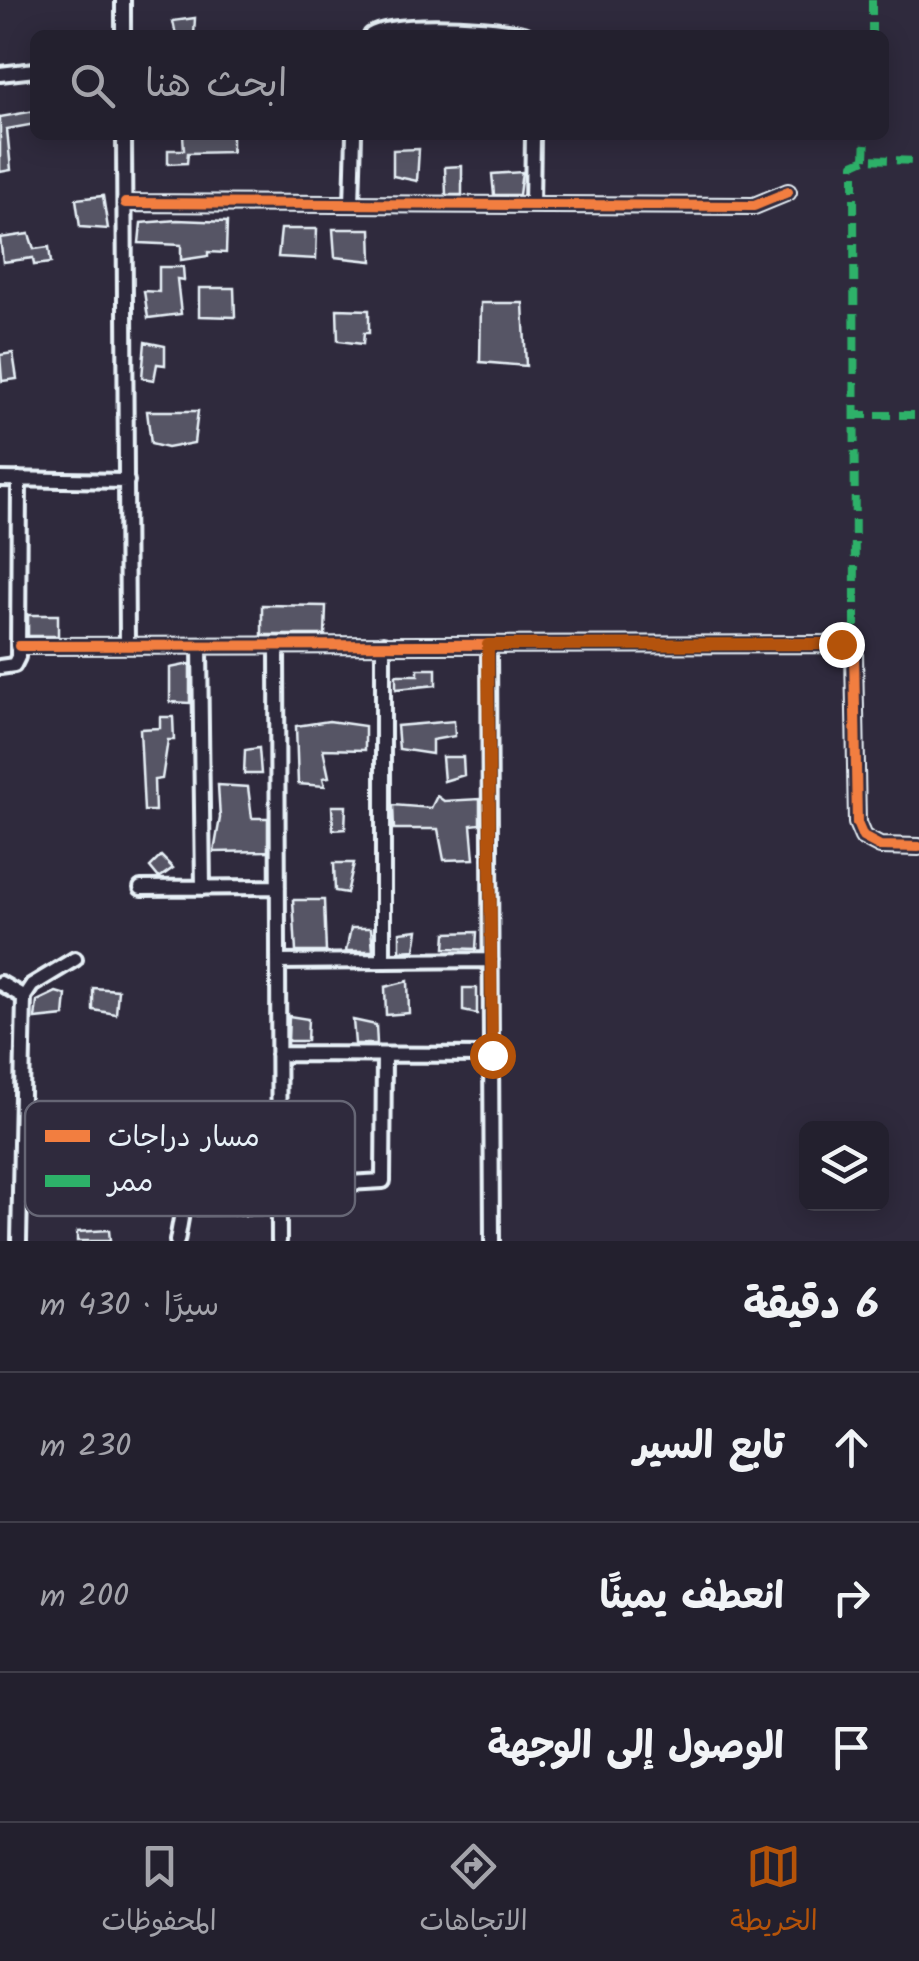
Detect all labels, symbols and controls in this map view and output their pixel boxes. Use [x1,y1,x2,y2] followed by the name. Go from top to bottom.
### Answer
[30,30,889,140] search box
[145,56,287,116] text: ابحث هنا
[65,58,120,113] icon: search
[819,622,865,668] route end
[470,1033,516,1079] route start
[25,1101,355,1216] legend
[108,1116,260,1161] text: مسار دراجات
[799,1121,889,1211] map controls
[799,1121,889,1211] button: layers
[106,1161,153,1206] text: ممر
[743,1273,879,1340] text: 6 دقيقة
[40,1281,219,1332] text: سيرًا · 430 m
[634,1418,784,1478] text: تابع السير
[824,1420,879,1475] icon: ahead
[40,1422,131,1473] text: 230 m
[600,1568,784,1628] text: انعطف يمينًا
[824,1570,879,1625] icon: right
[40,1572,129,1623] text: 200 m
[488,1718,784,1778] text: الوصول إلى الوجهة
[824,1720,879,1775] icon: arrive
[101,1839,217,1945] tab: المحفوظات
[419,1839,528,1945] tab: الاتجاهات
[730,1839,818,1945] tab: الخريطة

